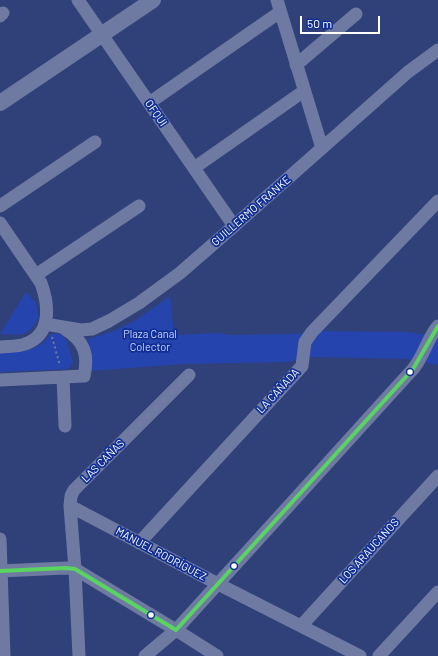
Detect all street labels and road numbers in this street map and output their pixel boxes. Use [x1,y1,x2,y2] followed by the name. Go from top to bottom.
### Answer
[142,97,170,129] street label: OFQUI
[209,173,293,249] street label: GUILLERMO FRANKE
[254,366,302,416] street label: LA CAÑADA
[79,437,127,485] street label: LAS CAÑAS
[336,516,402,586] street label: LOS ARAUCANOS
[113,525,209,583] street label: MANUEL RODRÍGUEZ

